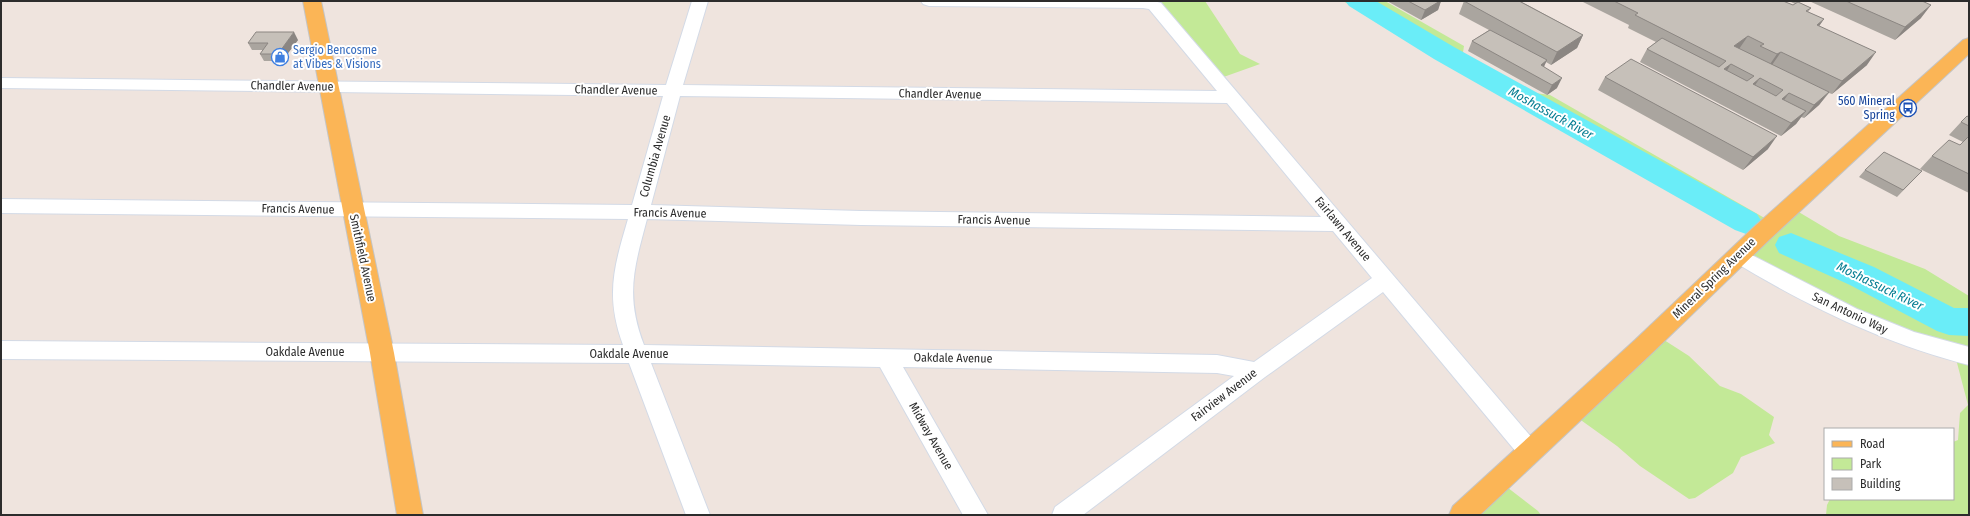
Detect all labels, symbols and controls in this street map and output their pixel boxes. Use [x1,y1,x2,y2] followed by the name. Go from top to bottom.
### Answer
[293,43,381,71] place label: Sergio Bencosme at Vibes & Visions
[270,47,290,67] shop icon: Sergio Bencosme at Vibes & Visions
[250,78,334,94] street label: Chandler Avenue
[574,82,658,98] street label: Chandler Avenue
[1506,84,1596,143] water label: Moshassuck River
[898,86,982,102] street label: Chandler Avenue
[1838,94,1895,122] place label: 560 Mineral Spring
[1898,98,1918,118] bus stop icon: 560 Mineral Spring
[637,113,673,199] street label: Columbia Avenue
[1312,194,1374,264] street label: Fairlawn Avenue
[261,201,335,217] street label: Francis Avenue
[633,205,707,221] street label: Francis Avenue
[957,212,1031,228] street label: Francis Avenue
[347,213,379,303] street label: Smithfield Avenue
[1670,235,1758,321] street label: Mineral Spring Avenue
[1834,259,1926,314] water label: Moshassuck River
[1810,289,1891,337] street label: San Antonio Way
[266,345,345,359] street label: Oakdale Avenue
[590,347,669,361] street label: Oakdale Avenue
[913,350,993,366] street label: Oakdale Avenue
[1188,366,1260,424] street label: Fairview Avenue
[906,400,956,472] street label: Midway Avenue
[1824,428,1954,500] legend
[1860,437,1885,451] text: Road
[1860,457,1882,471] text: Park
[1860,477,1901,491] text: Building

